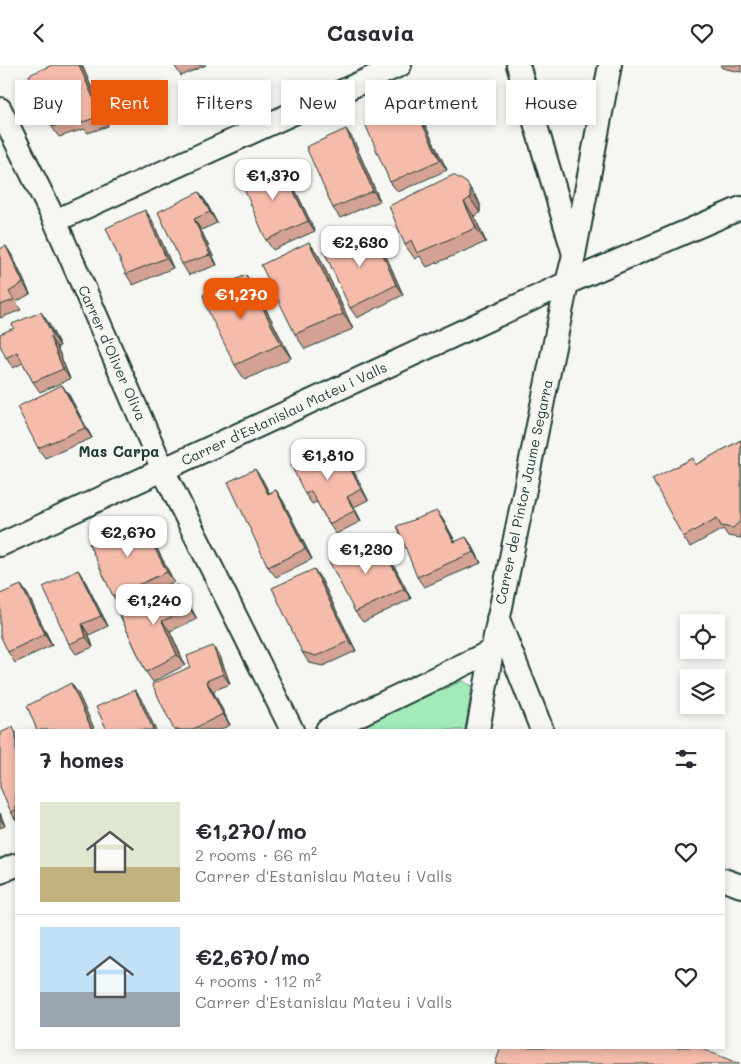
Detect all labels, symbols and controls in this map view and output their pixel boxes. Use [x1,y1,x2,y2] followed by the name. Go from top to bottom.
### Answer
[327,18,414,47] text: Casavia
[25,19,53,47] icon: back
[688,19,716,47] icon: heart
[15,80,81,125] chip: Buy
[91,80,168,125] chip: Rent
[178,80,271,125] chip: Filters
[281,80,355,125] chip: New
[365,80,496,125] chip: Apartment
[506,80,596,125] chip: House
[232,159,314,201] pin: €1,370
[246,164,300,185] text: €1,370
[319,225,401,268] pin: €2,630
[332,231,388,252] text: €2,630
[200,277,282,320] pin: €1,270
[74,282,151,424] street label: Carrer d'Oliver Oliva
[214,283,268,304] text: €1,270
[178,357,390,470] street label: Carrer d'Estanislau Mateu i Valls
[490,378,557,606] street label: Carrer del Pintor Jaume Segarra
[287,439,369,481] pin: €1,810
[78,441,160,461] district label: Mas Carpa
[302,444,354,465] text: €1,810
[87,515,169,558] pin: €2,670
[100,521,156,542] text: €2,670
[325,533,407,575] pin: €1,230
[339,538,393,559] text: €1,230
[113,583,195,626] pin: €1,240
[127,589,181,610] text: €1,240
[680,614,725,714] map controls
[680,614,725,659] button: locate
[680,669,725,714] button: layers
[672,745,700,773] icon: filters
[40,746,124,773] text: 7 homes
[195,817,306,844] text: €1,270/mo
[80,822,140,882] icon: home
[672,838,700,866] icon: heart
[195,844,317,865] text: 2 rooms · 66 m²
[195,865,452,886] text: Carrer d'Estanislau Mateu i Valls
[195,943,310,970] text: €2,670/mo
[80,947,140,1007] icon: home
[672,963,700,991] icon: heart
[195,970,321,991] text: 4 rooms · 112 m²
[195,991,452,1012] text: Carrer d'Estanislau Mateu i Valls

